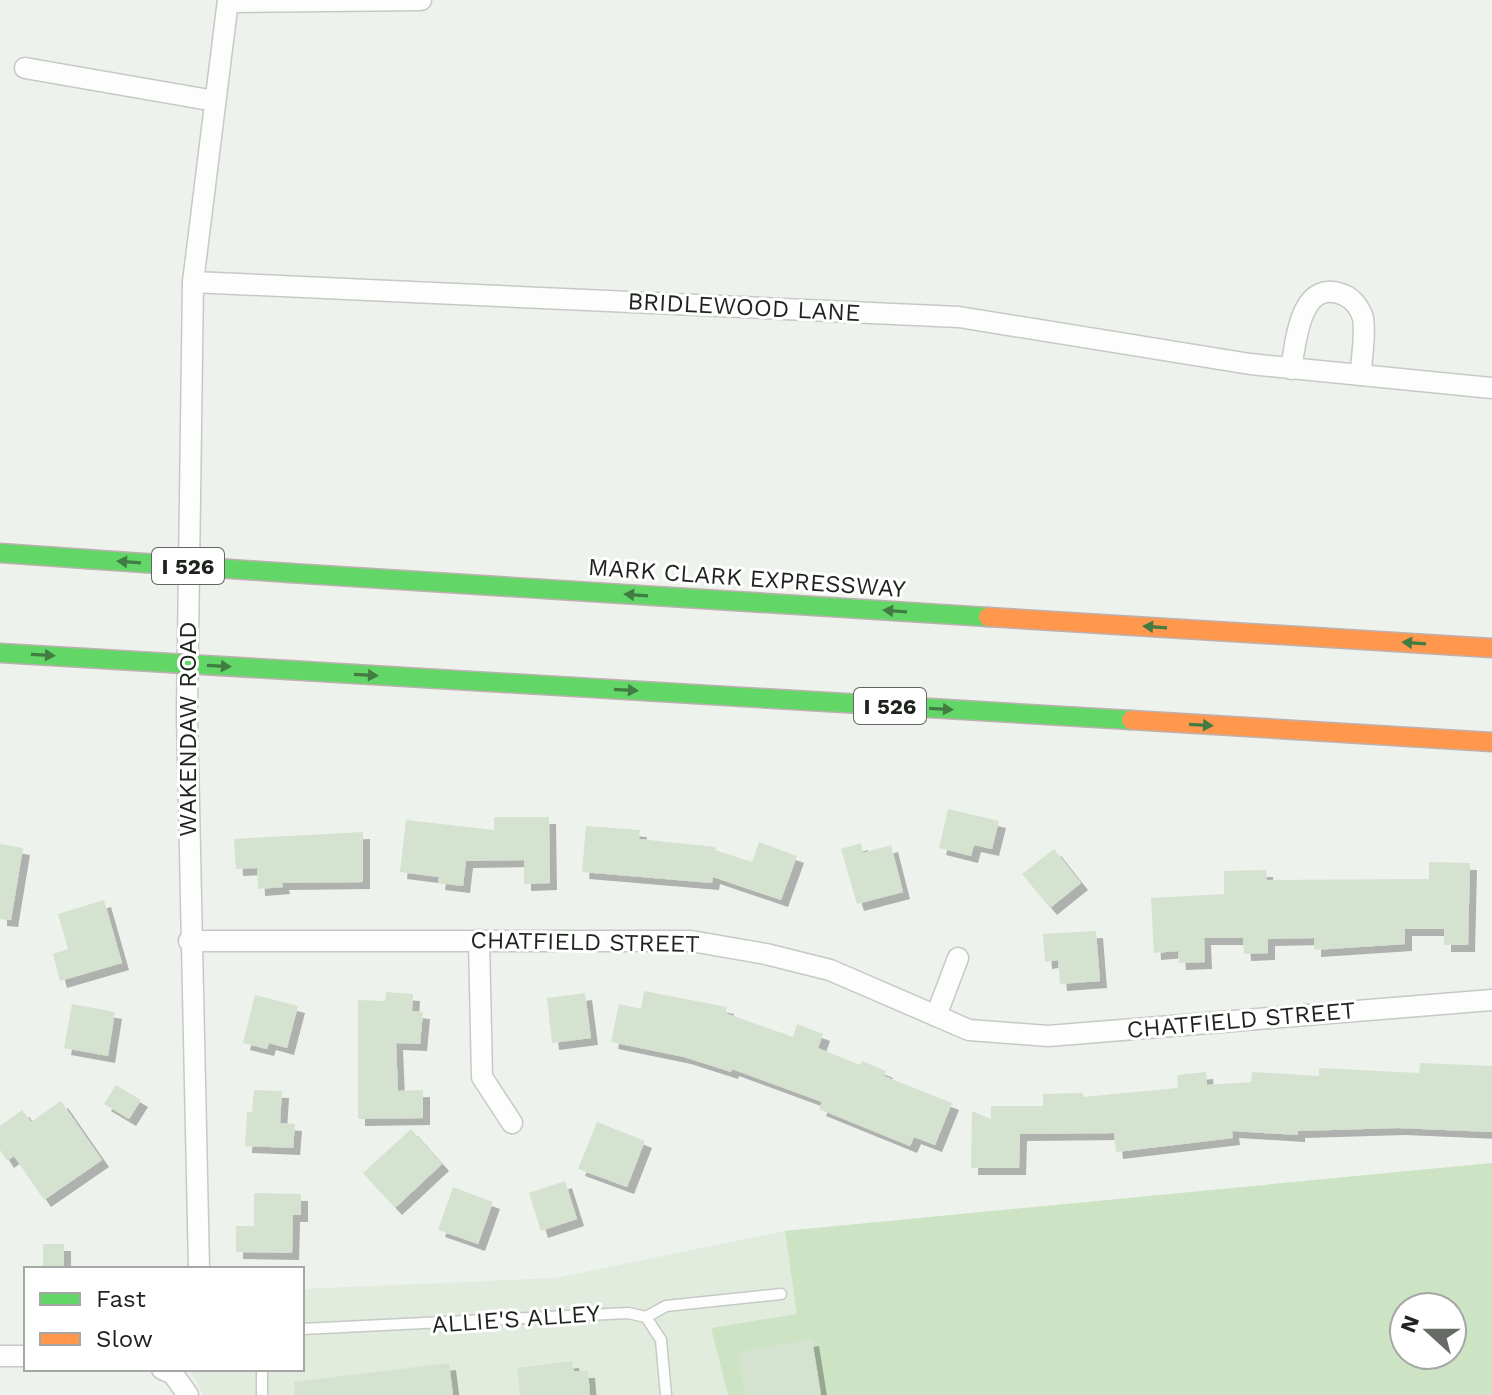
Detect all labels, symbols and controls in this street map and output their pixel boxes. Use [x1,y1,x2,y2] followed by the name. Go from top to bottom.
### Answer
[627,287,861,327] street label: BRIDLEWOOD LANE
[152,548,224,584] road number: I 526
[587,553,907,603] street label: MARK CLARK EXPRESSWAY
[116,555,141,568] one-way arrow
[623,588,648,601] one-way arrow
[882,604,907,617] one-way arrow
[1142,620,1167,633] one-way arrow
[174,621,202,837] street label: WAKENDAW ROAD
[1401,636,1426,649] one-way arrow
[30,649,56,662] one-way arrow
[207,660,232,673] one-way arrow
[354,669,379,682] one-way arrow
[614,684,639,697] one-way arrow
[854,688,926,724] road number: I 526
[929,703,954,716] one-way arrow
[1189,719,1214,732] one-way arrow
[470,926,700,958] street label: CHATFIELD STREET
[1126,996,1356,1044] street label: CHATFIELD STREET
[24,1267,304,1371] legend
[96,1285,146,1313] text: Fast
[1388,1291,1468,1371] north arrow
[431,1299,601,1339] street label: ALLIE'S ALLEY
[1395,1312,1424,1336] text: N
[96,1325,153,1353] text: Slow

